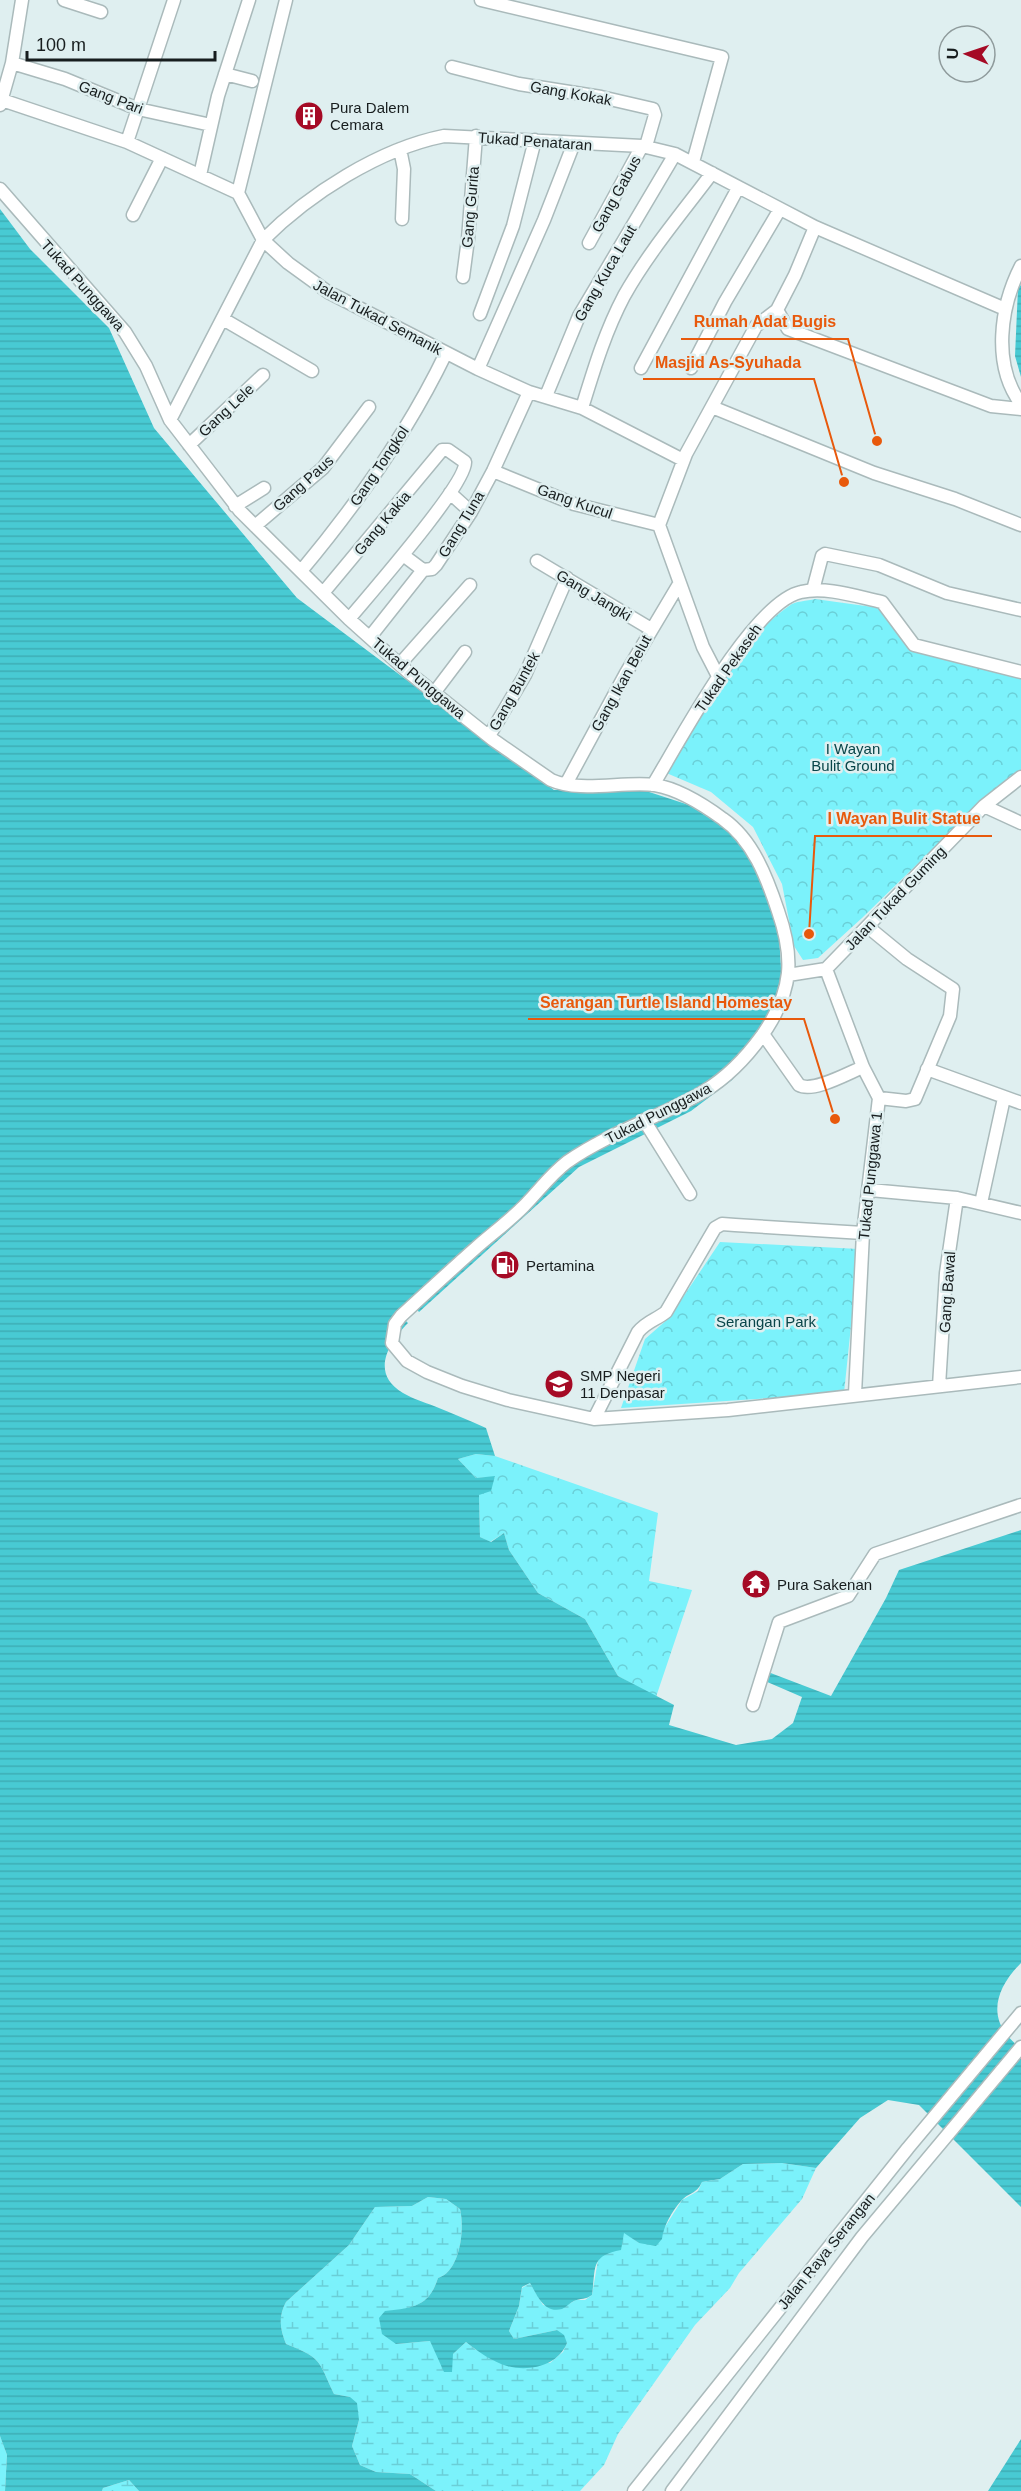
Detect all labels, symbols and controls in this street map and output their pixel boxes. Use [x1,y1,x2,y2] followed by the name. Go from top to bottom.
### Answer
[27,24,214,62] scale bar
[937,24,997,84] north arrow
[36,35,86,55] text: 100 m
[944,47,961,60] text: U
[76,77,146,117] street label: Gang Pari
[529,77,614,109] street label: Gang Kokak
[330,99,409,133] place label: Pura Dalem Cemara
[293,100,325,132] building icon: Pura Dalem Cemara
[477,129,593,153] street label: Tukad Penataran
[588,153,644,235] street label: Gang Gabus
[458,165,482,248] street label: Gang Gurita
[571,221,640,324] street label: Gang Kuca Laut
[38,236,129,334] street label: Tukad Punggawa
[311,276,446,358] street label: Jalan Tukad Semanik
[681,305,848,339] callout: Rumah Adat Bugis
[694,313,836,330] text: Rumah Adat Bugis
[643,345,814,379] callout: Masjid As-Syuhada
[655,354,801,371] text: Masjid As-Syuhada
[195,380,257,440] street label: Gang Lele
[346,423,412,509] street label: Gang Tongkol
[269,452,337,514] street label: Gang Paus
[535,480,615,522] street label: Gang Kucul
[350,487,414,558] street label: Gang Kakia
[435,487,488,560] street label: Gang Tuna
[554,566,634,624] street label: Gang Jangki
[691,621,765,715] street label: Tukad Pekaseh
[587,631,655,734] street label: Gang Ikan Belut
[369,634,469,722] street label: Tukad Punggawa
[485,648,543,733] street label: Gang Buntek
[811,740,895,774] park label: I Wayan Bulit Ground
[815,802,992,836] callout: I Wayan Bulit Statue
[827,810,981,827] text: I Wayan Bulit Statue
[841,843,949,953] street label: Jalan Tukad Guming
[528,985,804,1019] callout: Serangan Turtle Island Homestay
[540,994,792,1011] text: Serangan Turtle Island Homestay
[602,1079,714,1147] street label: Tukad Punggawa
[855,1111,885,1241] street label: Tukad Punggawa 1
[489,1249,521,1281] fuel station icon: Pertamina
[936,1251,958,1333] street label: Gang Bawal
[526,1257,595,1274] place label: Pertamina
[716,1313,817,1330] park label: Serangan Park
[580,1367,665,1401] place label: SMP Negeri 11 Denpasar
[543,1368,575,1400] school or university icon: SMP Negeri 11 Denpasar
[740,1568,772,1600] temple icon: Pura Sakenan
[777,1576,872,1593] place label: Pura Sakenan
[774,2190,878,2312] street label: Jalan Raya Serangan

